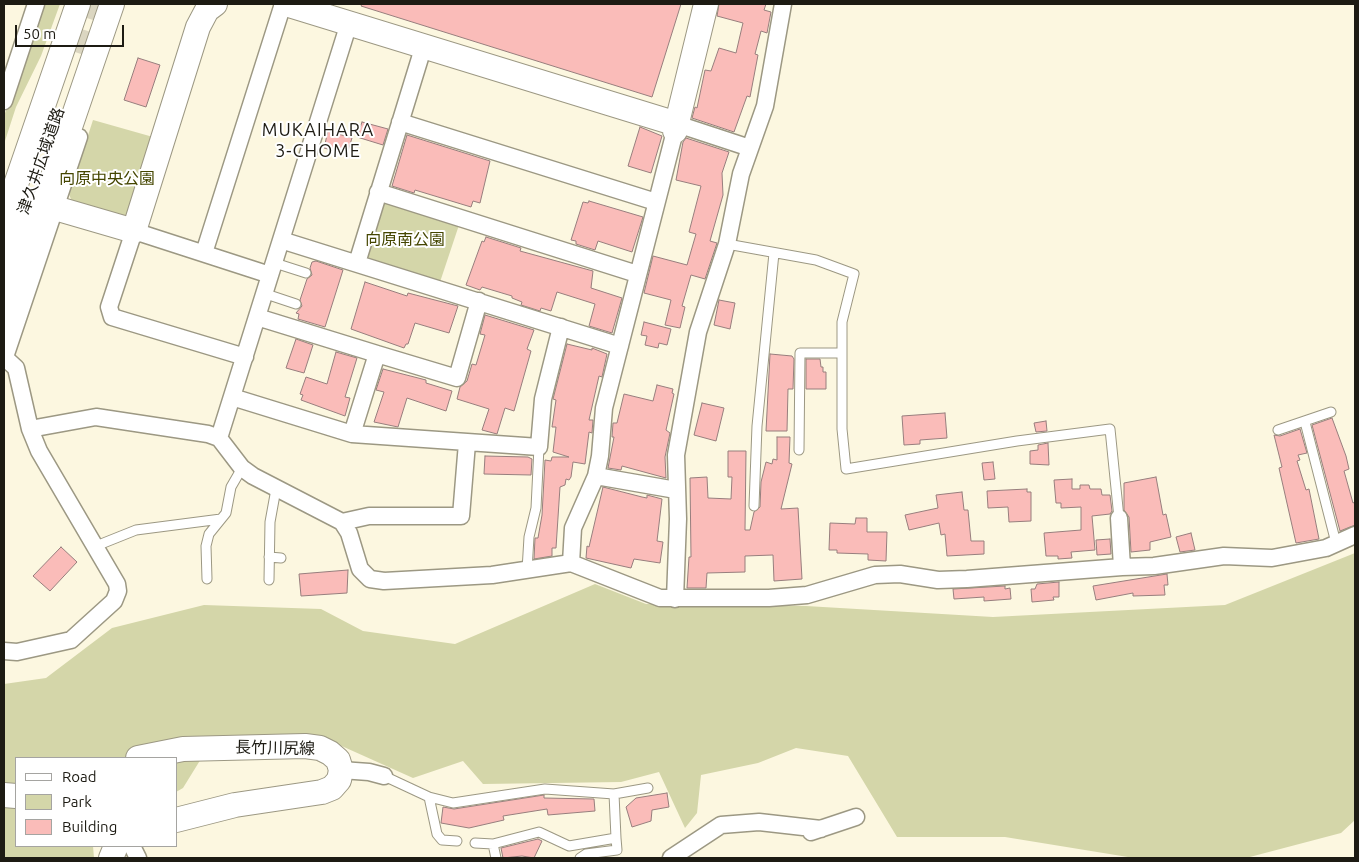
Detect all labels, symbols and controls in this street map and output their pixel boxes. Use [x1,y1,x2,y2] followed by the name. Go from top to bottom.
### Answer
[18,15,126,47] scale bar
[23,25,56,42] text: 50 m
[14,105,68,217] street label: 津久井広域道路
[261,119,375,162] district label: MUKAIHARA 3-CHOME
[59,169,155,189] park label: 向原中央公園
[365,230,445,250] park label: 向原南公園
[235,738,315,758] street label: 長竹川尻線
[15,757,178,847] legend
[62,768,97,785] text: Road
[62,793,92,810] text: Park
[62,818,117,835] text: Building

